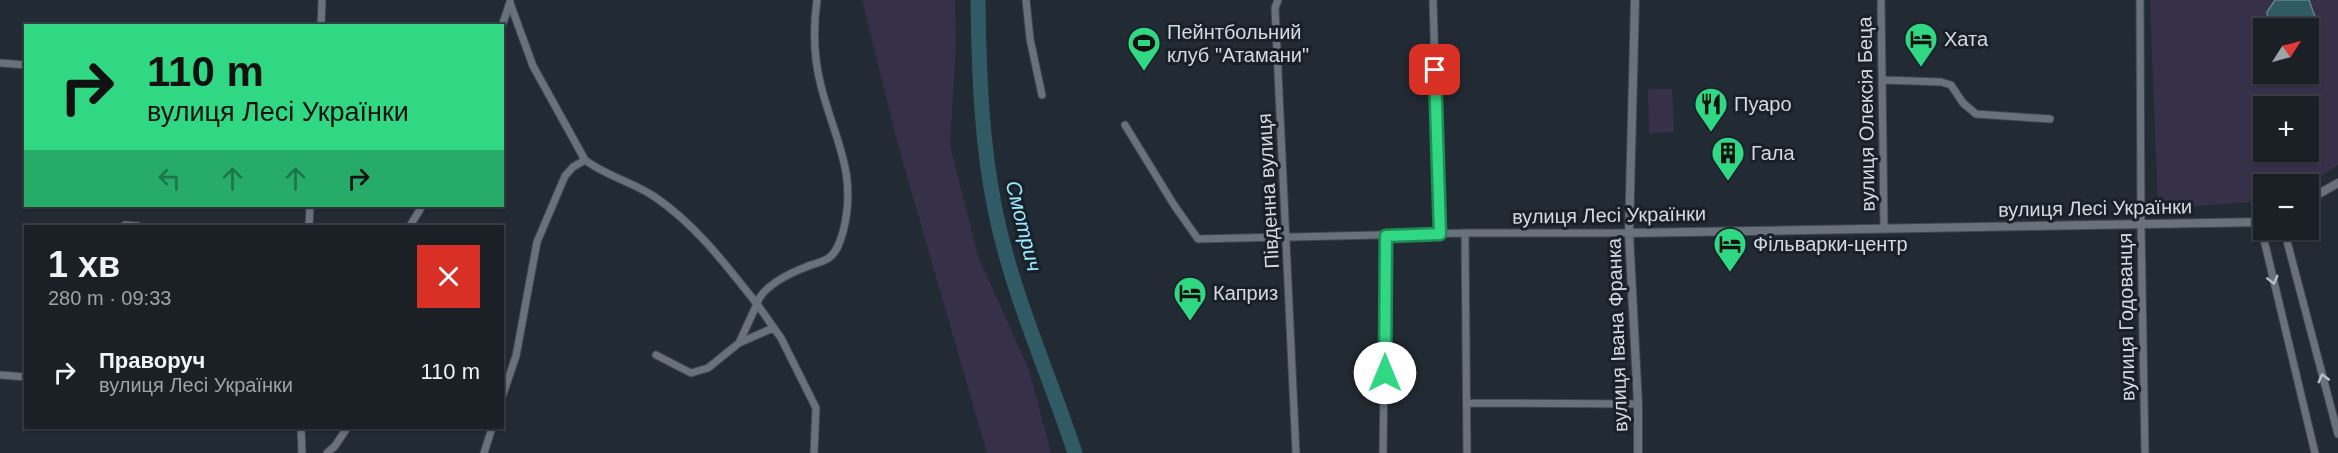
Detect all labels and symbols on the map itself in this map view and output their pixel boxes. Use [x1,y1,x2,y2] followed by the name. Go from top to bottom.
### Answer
[1853,15,1879,212] street label: вулиця Олексія Беца
[2253,18,2319,84] north arrow
[1167,21,1309,66] place label: Пейнтбольний клуб "Атамани"
[1903,21,1939,68] hotel icon: Хата
[1126,25,1162,72] sports icon: Пейнтбольний клуб "Атамани"
[1944,28,1989,50] place label: Хата
[1409,44,1460,95] pin
[1693,86,1729,133] restaurant icon: Пуаро
[1734,93,1792,115] place label: Пуаро
[1253,113,1283,269] street label: Південна вулиця
[1710,135,1746,182] building icon: Гала
[1751,142,1796,164] place label: Гала
[1002,178,1046,274] water label: Смотрич
[1998,195,2192,221] street label: вулиця Лесі Українки
[1512,202,1706,228] street label: вулиця Лесі Українки
[1712,226,1748,273] hotel icon: Фільварки-центр
[1753,233,1908,255] place label: Фільварки-центр
[2114,233,2138,401] street label: вулиця Годованця
[1603,237,1631,432] street label: вулиця Івана Франка
[1172,275,1208,322] hotel icon: Каприз
[2266,275,2279,285] one-way arrow
[1213,282,1278,304] place label: Каприз
[1353,341,1417,405] position arrow
[2318,373,2330,383] one-way arrow

